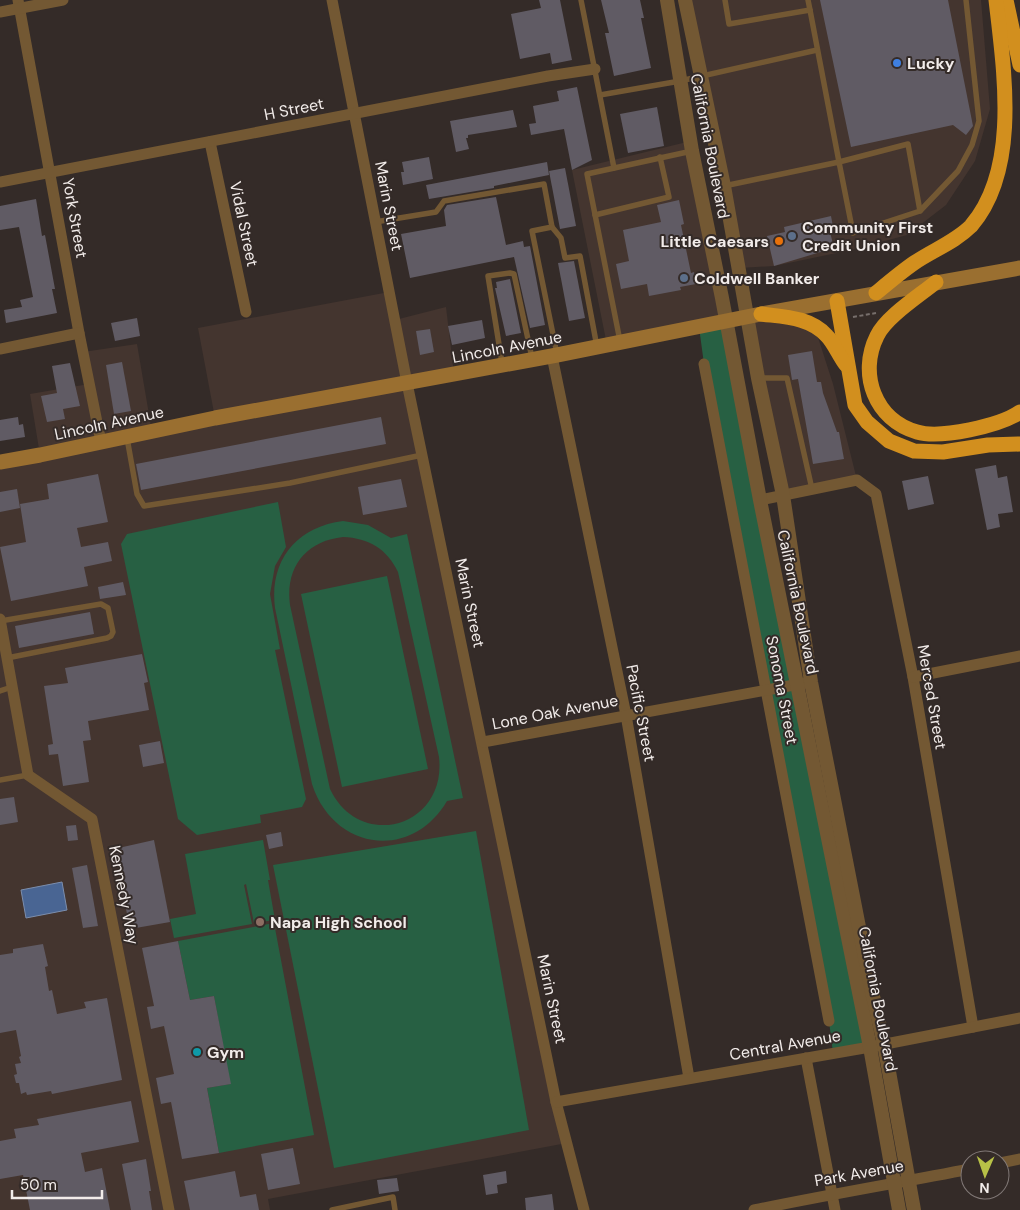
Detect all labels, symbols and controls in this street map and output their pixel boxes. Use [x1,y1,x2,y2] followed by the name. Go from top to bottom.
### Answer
[907,53,955,74] place label: Lucky
[891,57,903,69] marker: Lucky
[686,72,734,220] street label: California Boulevard
[262,93,326,125] street label: H Street
[370,159,408,253] street label: Marin Street
[58,176,92,260] street label: York Street
[225,180,263,268] street label: Vidal Street
[802,217,933,256] place label: Community First Credit Union
[786,230,798,242] marker: Community First Credit Union
[660,231,769,252] place label: Little Caesars
[773,235,785,247] marker: Little Caesars
[694,268,820,289] place label: Coldwell Banker
[678,272,690,284] marker: Coldwell Banker
[450,326,564,368] street label: Lincoln Avenue
[52,401,166,445] street label: Lincoln Avenue
[772,528,824,676] street label: California Boulevard
[450,556,490,650] street label: Marin Street
[761,634,803,746] street label: Sonoma Street
[912,643,952,751] street label: Merced Street
[621,663,661,763] street label: Pacific Street
[490,689,620,735] street label: Lone Oak Avenue
[104,844,144,946] street label: Kennedy Way
[270,912,407,933] place label: Napa High School
[254,916,266,928] marker: Napa High School
[854,925,902,1073] street label: California Boulevard
[532,952,572,1046] street label: Marin Street
[728,1025,842,1065] street label: Central Avenue
[207,1042,244,1063] place label: Gym
[191,1046,203,1058] marker: Gym
[960,1150,1010,1200] north arrow
[813,1155,905,1191] street label: Park Avenue
[12,1168,102,1200] scale bar
[20,1175,57,1195] text: 50 m
[979,1179,990,1197] text: N

